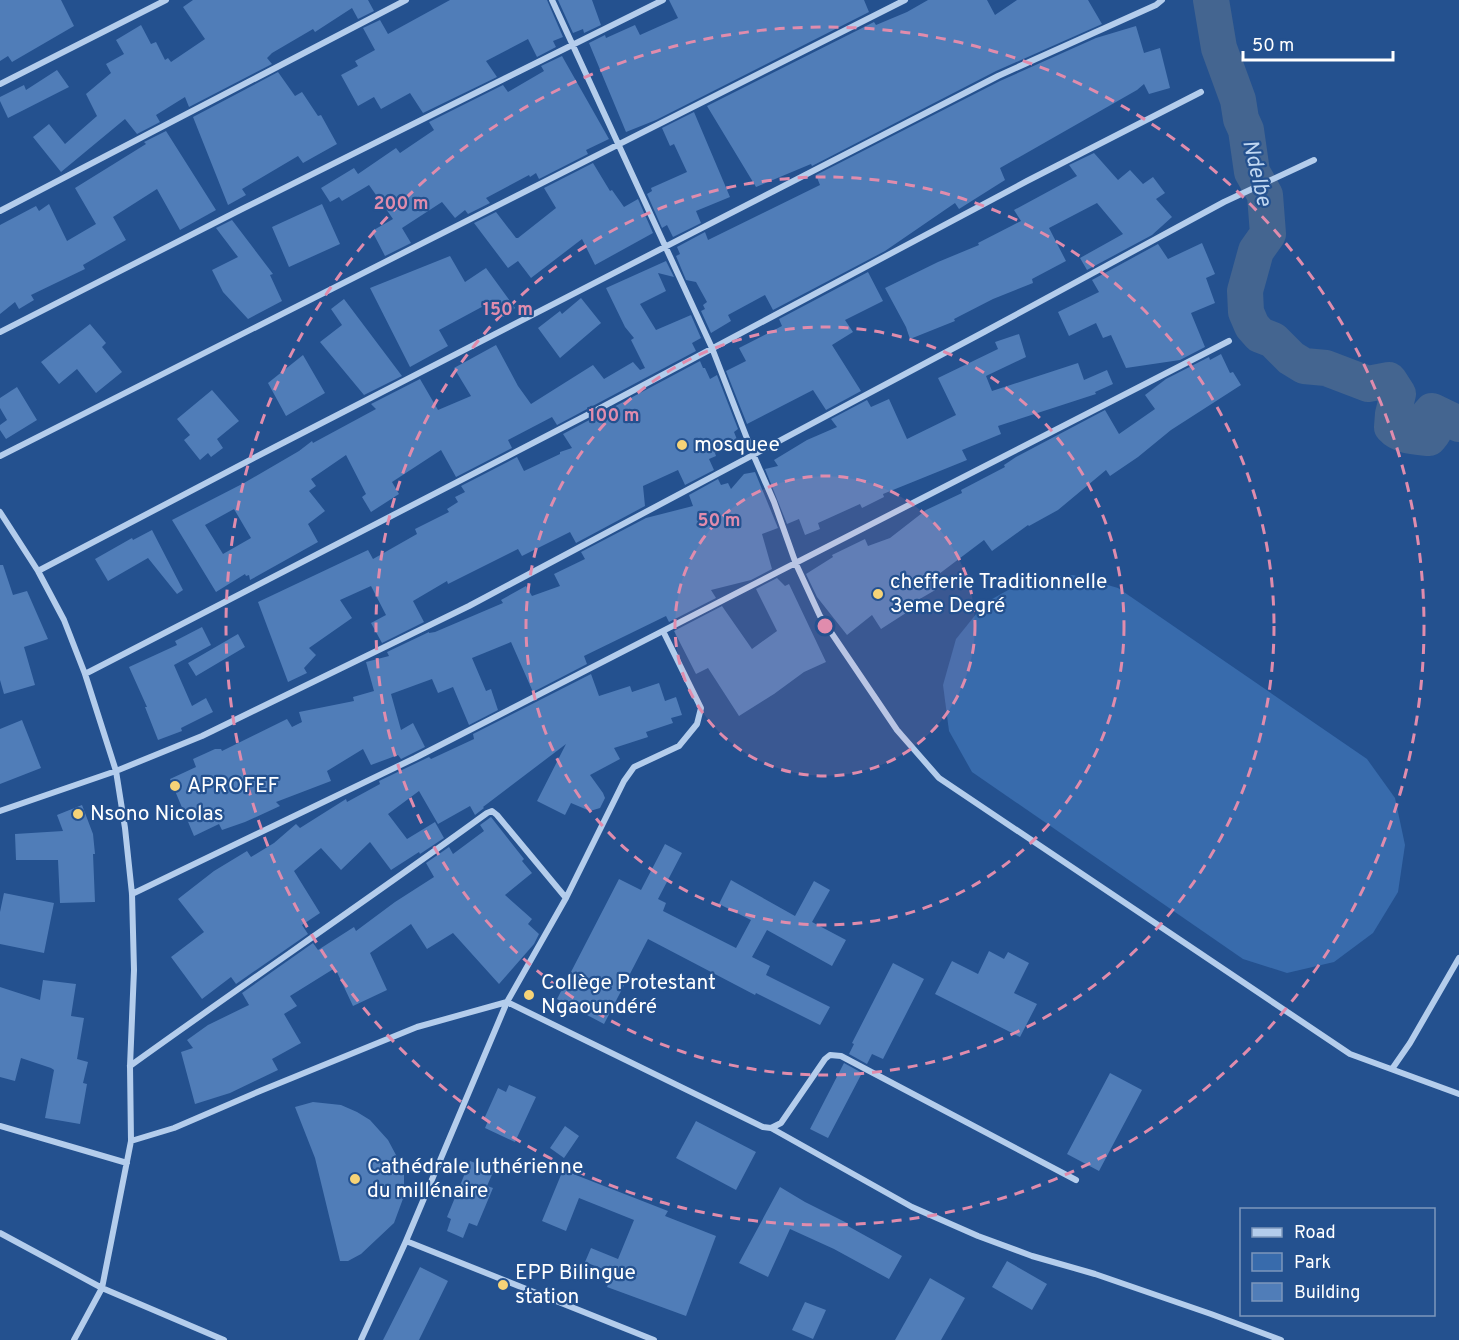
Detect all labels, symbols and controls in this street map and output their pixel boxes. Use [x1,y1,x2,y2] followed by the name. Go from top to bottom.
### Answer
[1243,24,1393,62] scale bar
[1252,35,1294,58] text: 50 m
[1235,137,1277,209] water label: Ndelbe
[373,193,429,216] text: 200 m
[483,299,533,322] text: 150 m
[588,405,640,428] text: 100 m
[694,432,780,459] place label: mosquee
[675,438,689,452] marker: mosquee
[697,510,741,533] text: 50 m
[890,569,1107,620] place label: chefferie Traditionnelle 3eme Degré
[871,587,885,601] marker: chefferie Traditionnelle 3eme Degré
[815,616,835,636] centre of rings
[187,773,279,800] place label: APROFEF
[168,779,182,793] marker: APROFEF
[90,801,223,828] place label: Nsono Nicolas
[71,807,85,821] marker: Nsono Nicolas
[541,970,716,1021] place label: Collège Protestant Ngaoundéré
[522,988,536,1002] marker: Collège Protestant Ngaoundéré
[367,1154,583,1205] place label: Cathédrale luthérienne du millénaire
[348,1172,362,1186] marker: Cathédrale luthérienne du millénaire
[1240,1208,1435,1316] legend
[1294,1222,1336,1245] text: Road
[1294,1252,1331,1275] text: Park
[515,1260,636,1311] place label: EPP Bilingue station
[496,1278,510,1292] marker: EPP Bilingue station
[1294,1282,1360,1305] text: Building

